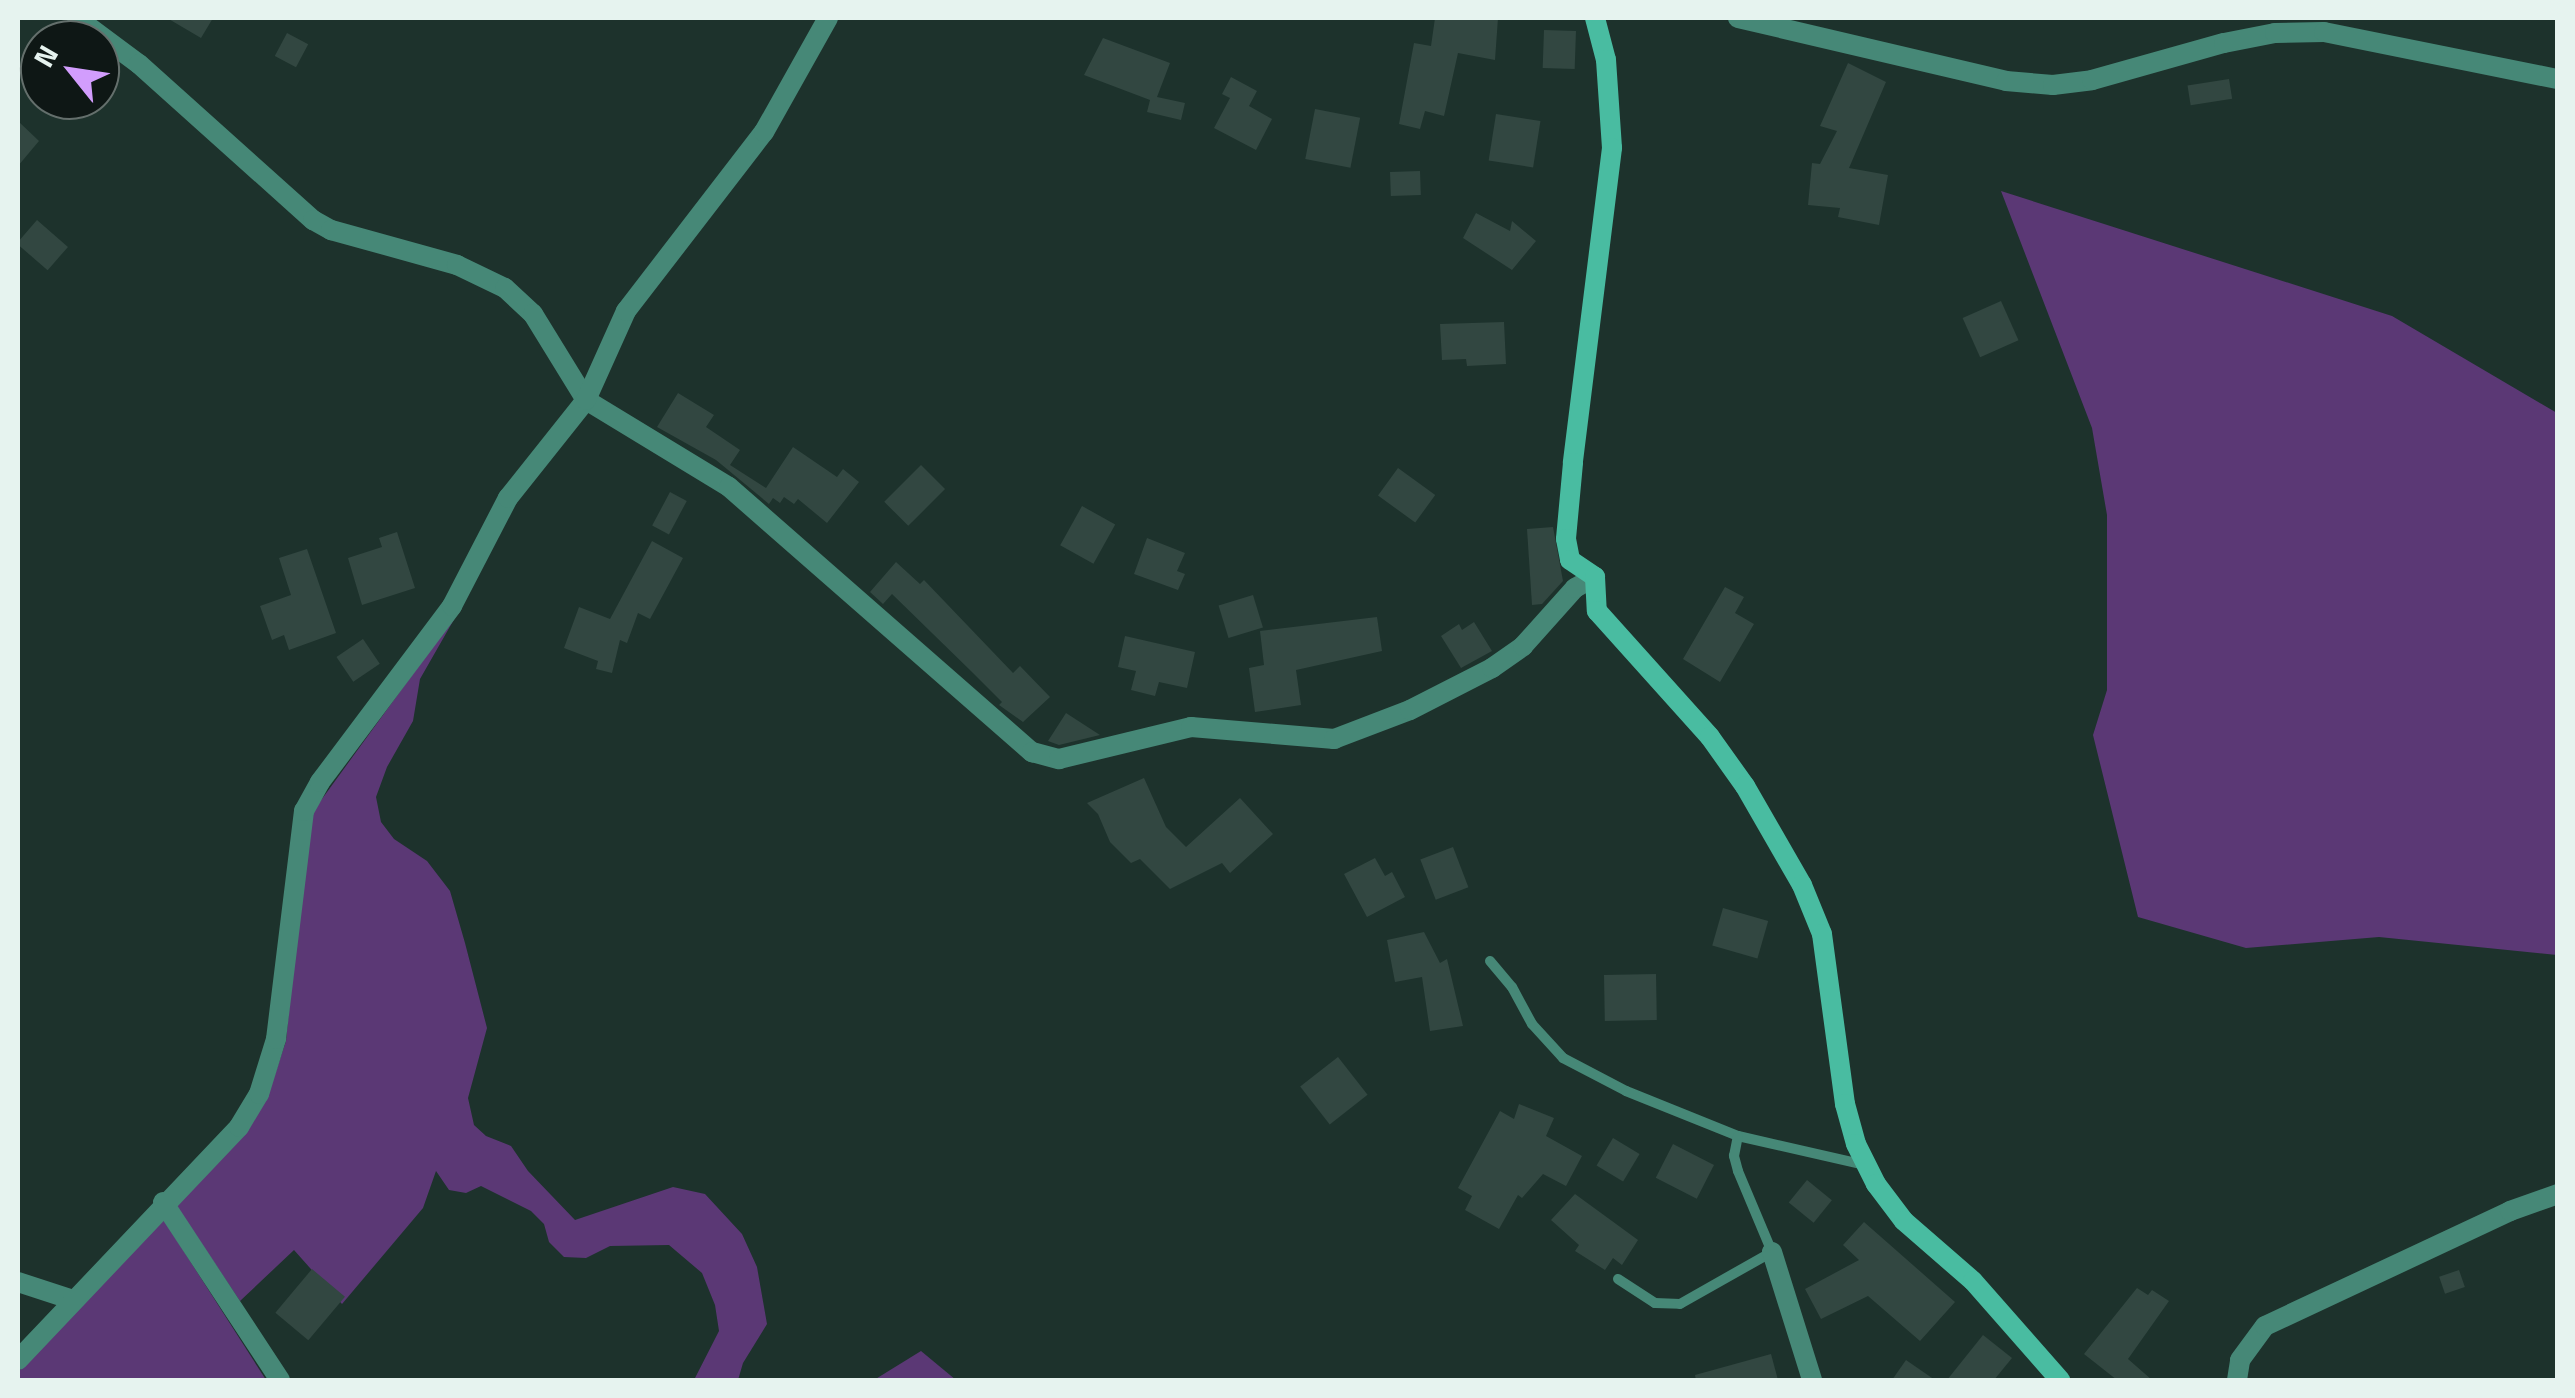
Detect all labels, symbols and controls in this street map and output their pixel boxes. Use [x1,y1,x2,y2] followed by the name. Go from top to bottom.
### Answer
[20,20,120,120] north arrow
[22,37,69,75] text: N

